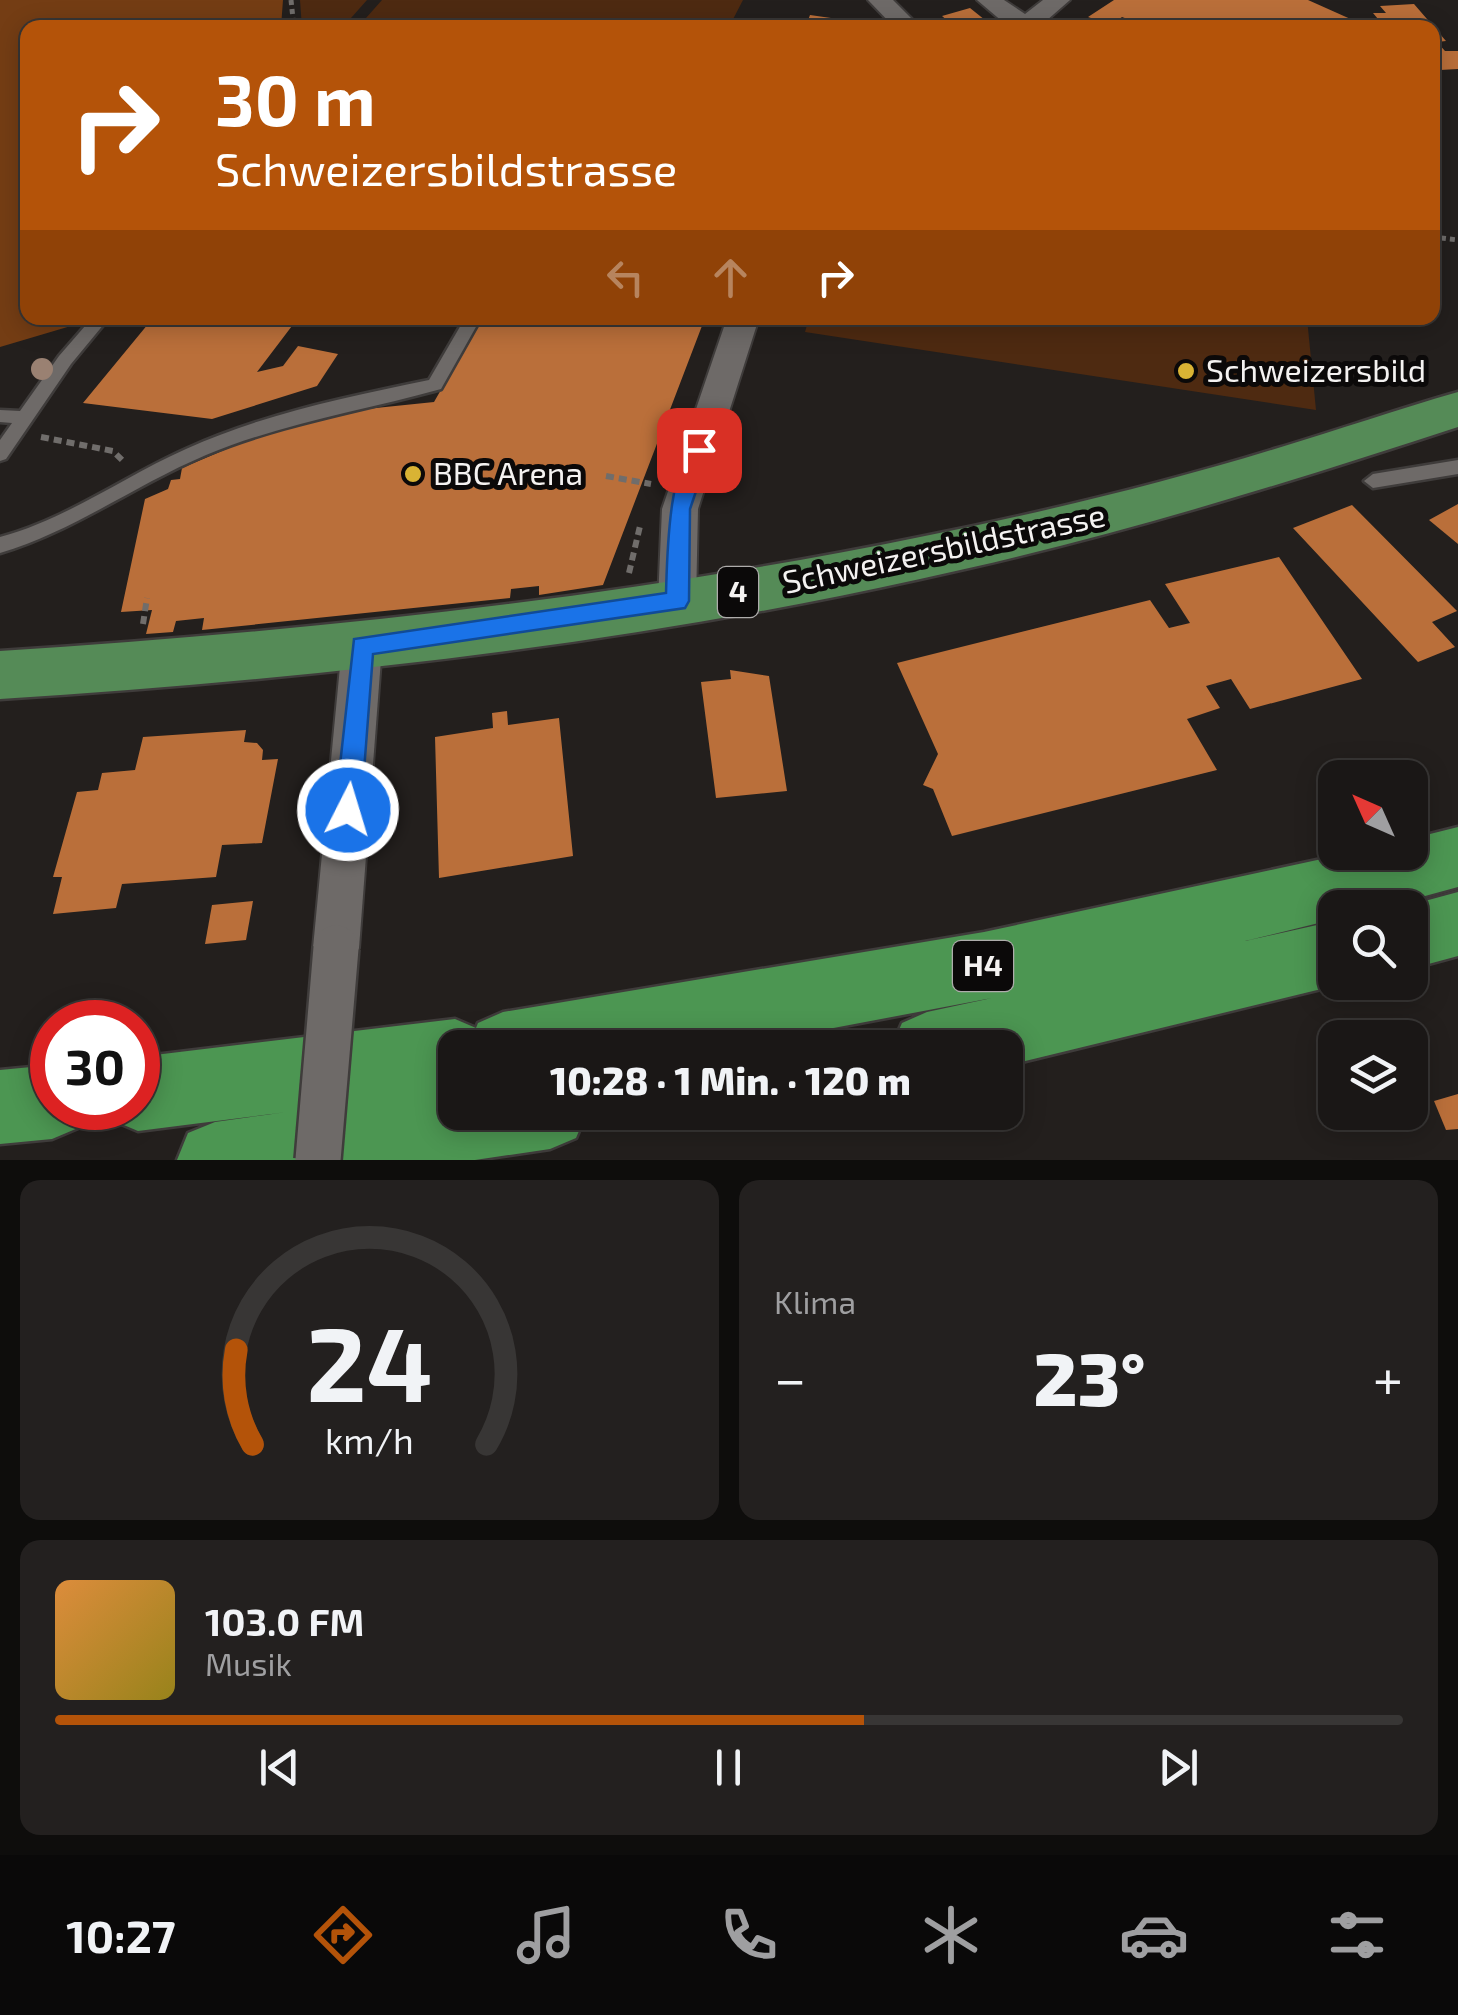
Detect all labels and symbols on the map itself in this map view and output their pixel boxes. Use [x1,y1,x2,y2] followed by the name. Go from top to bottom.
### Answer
[1206,350,1426,388] place label: Schweizersbild
[1175,360,1197,382] marker: Schweizersbild
[657,408,742,493] pin
[433,453,583,491] place label: BBC Arena
[402,463,424,485] marker: BBC Arena
[779,494,1108,600] street label: Schweizersbildstrasse
[718,567,758,617] road number: 4
[296,758,400,862] position arrow
[1318,760,1428,870] north arrow
[953,941,1013,991] road number: H4
[30,1000,160,1130] speed limit sign: 30

